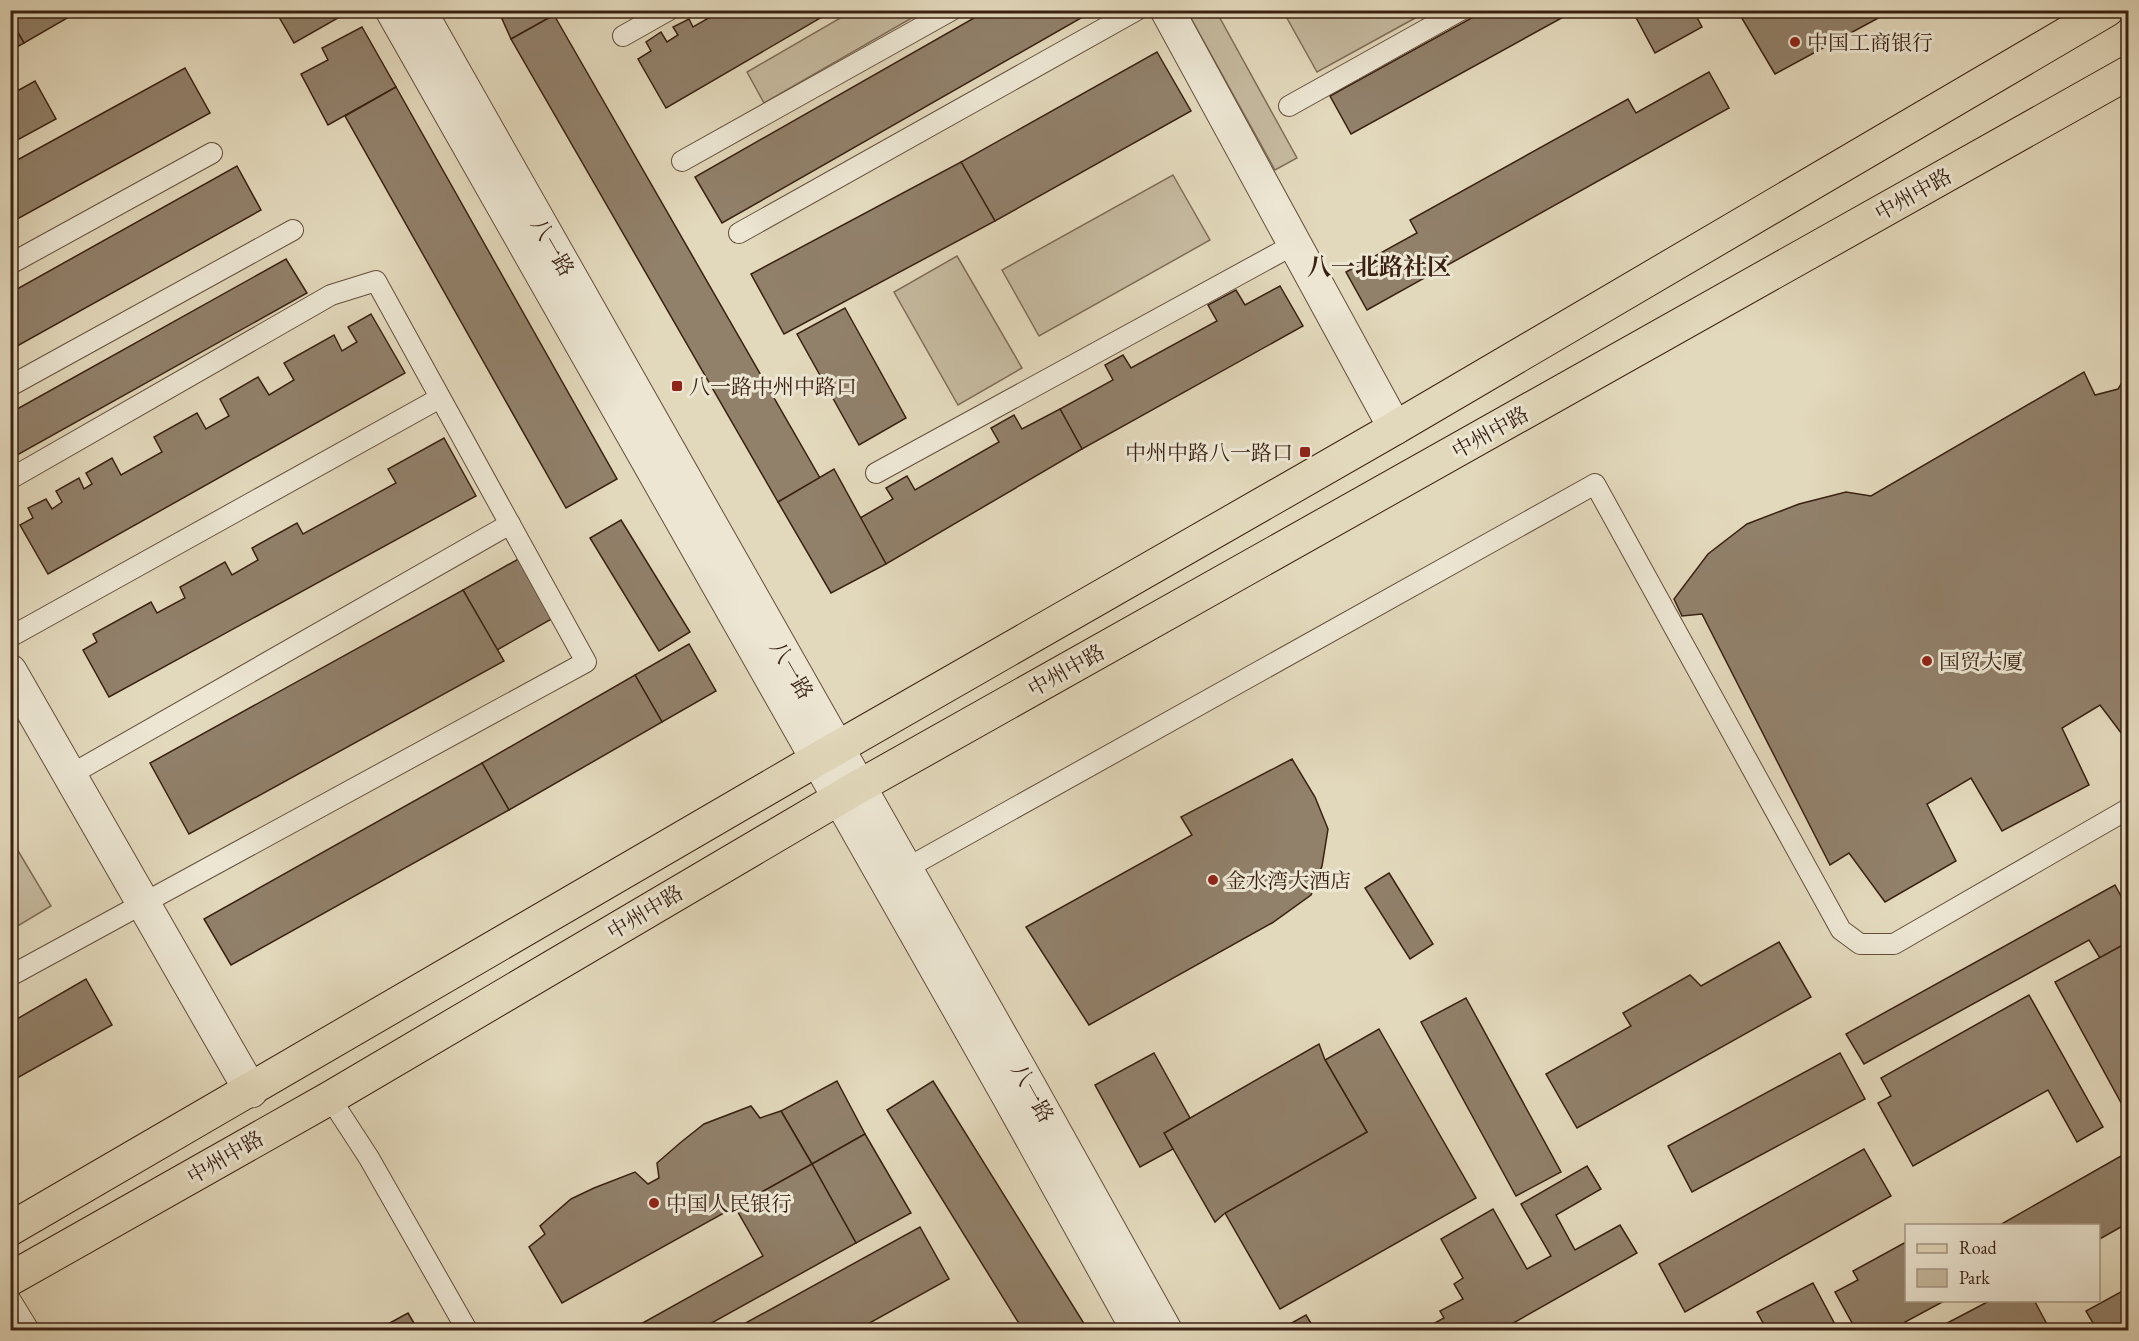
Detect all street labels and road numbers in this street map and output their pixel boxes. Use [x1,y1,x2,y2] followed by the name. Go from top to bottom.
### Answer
[1870,162,1956,226] street label: 中州中路
[526,213,580,281] street label: 八一路
[1447,400,1533,464] street label: 中州中路
[765,636,819,704] street label: 八一路
[1023,638,1109,702] street label: 中州中路
[602,879,688,945] street label: 中州中路
[1006,1059,1060,1127] street label: 八一路
[182,1124,268,1190] street label: 中州中路

